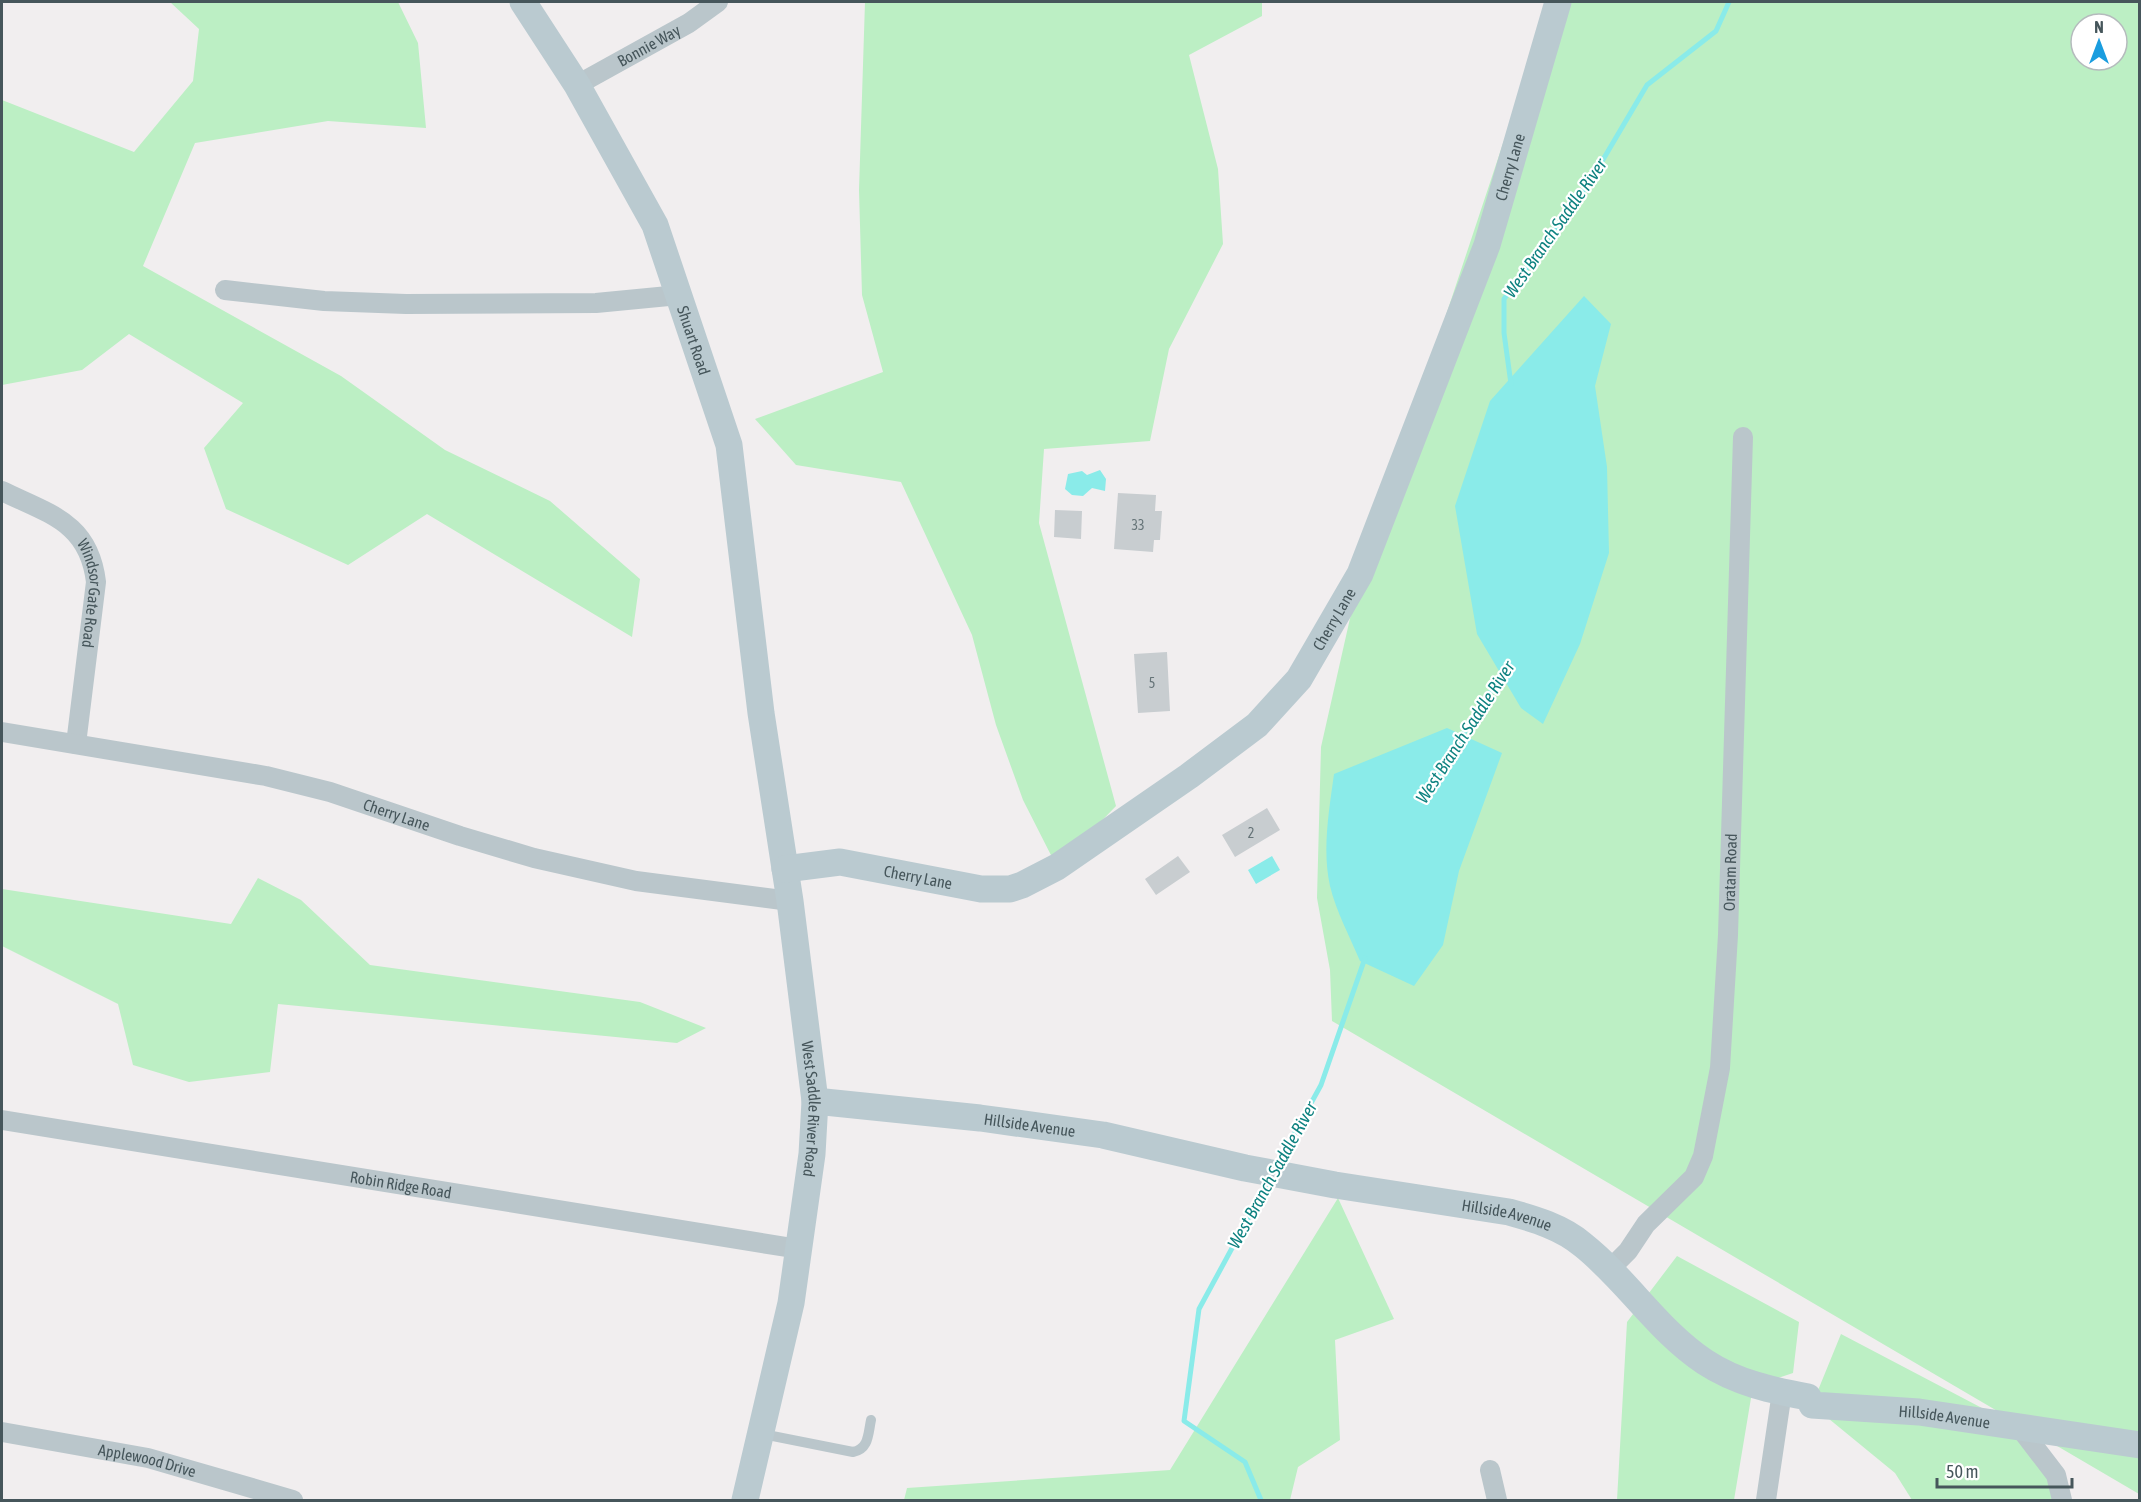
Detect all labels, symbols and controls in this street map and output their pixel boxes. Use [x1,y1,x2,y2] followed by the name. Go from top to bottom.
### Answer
[2069,12,2129,72] north arrow
[2094,18,2104,36] text: N
[614,21,684,70] street label: Bonnie Way
[1491,131,1528,203] street label: Cherry Lane
[1499,154,1611,302] water label: West Branch Saddle River
[674,304,714,377] street label: Shuart Road
[1131,517,1145,533] house number: 33
[74,535,105,649] street label: Windsor Gate Road
[1309,585,1359,653] street label: Cherry Lane
[1411,657,1519,807] water label: West Branch Saddle River
[1149,675,1155,691] house number: 5
[361,795,432,834] street label: Cherry Lane
[1248,825,1254,841] house number: 2
[1720,833,1740,911] street label: Oratam Road
[882,862,954,892] street label: Cherry Lane
[799,1040,824,1178] street label: West Saddle River Road
[1223,1097,1321,1252] water label: West Branch Saddle River
[983,1110,1077,1140] street label: Hillside Avenue
[349,1167,453,1202] street label: Robin Ridge Road
[1461,1196,1555,1234] street label: Hillside Avenue
[1898,1402,1991,1432] street label: Hillside Avenue
[97,1440,198,1480] street label: Applewood Drive
[1937,1451,2072,1489] scale bar
[1946,1461,1978,1482] text: 50 m

